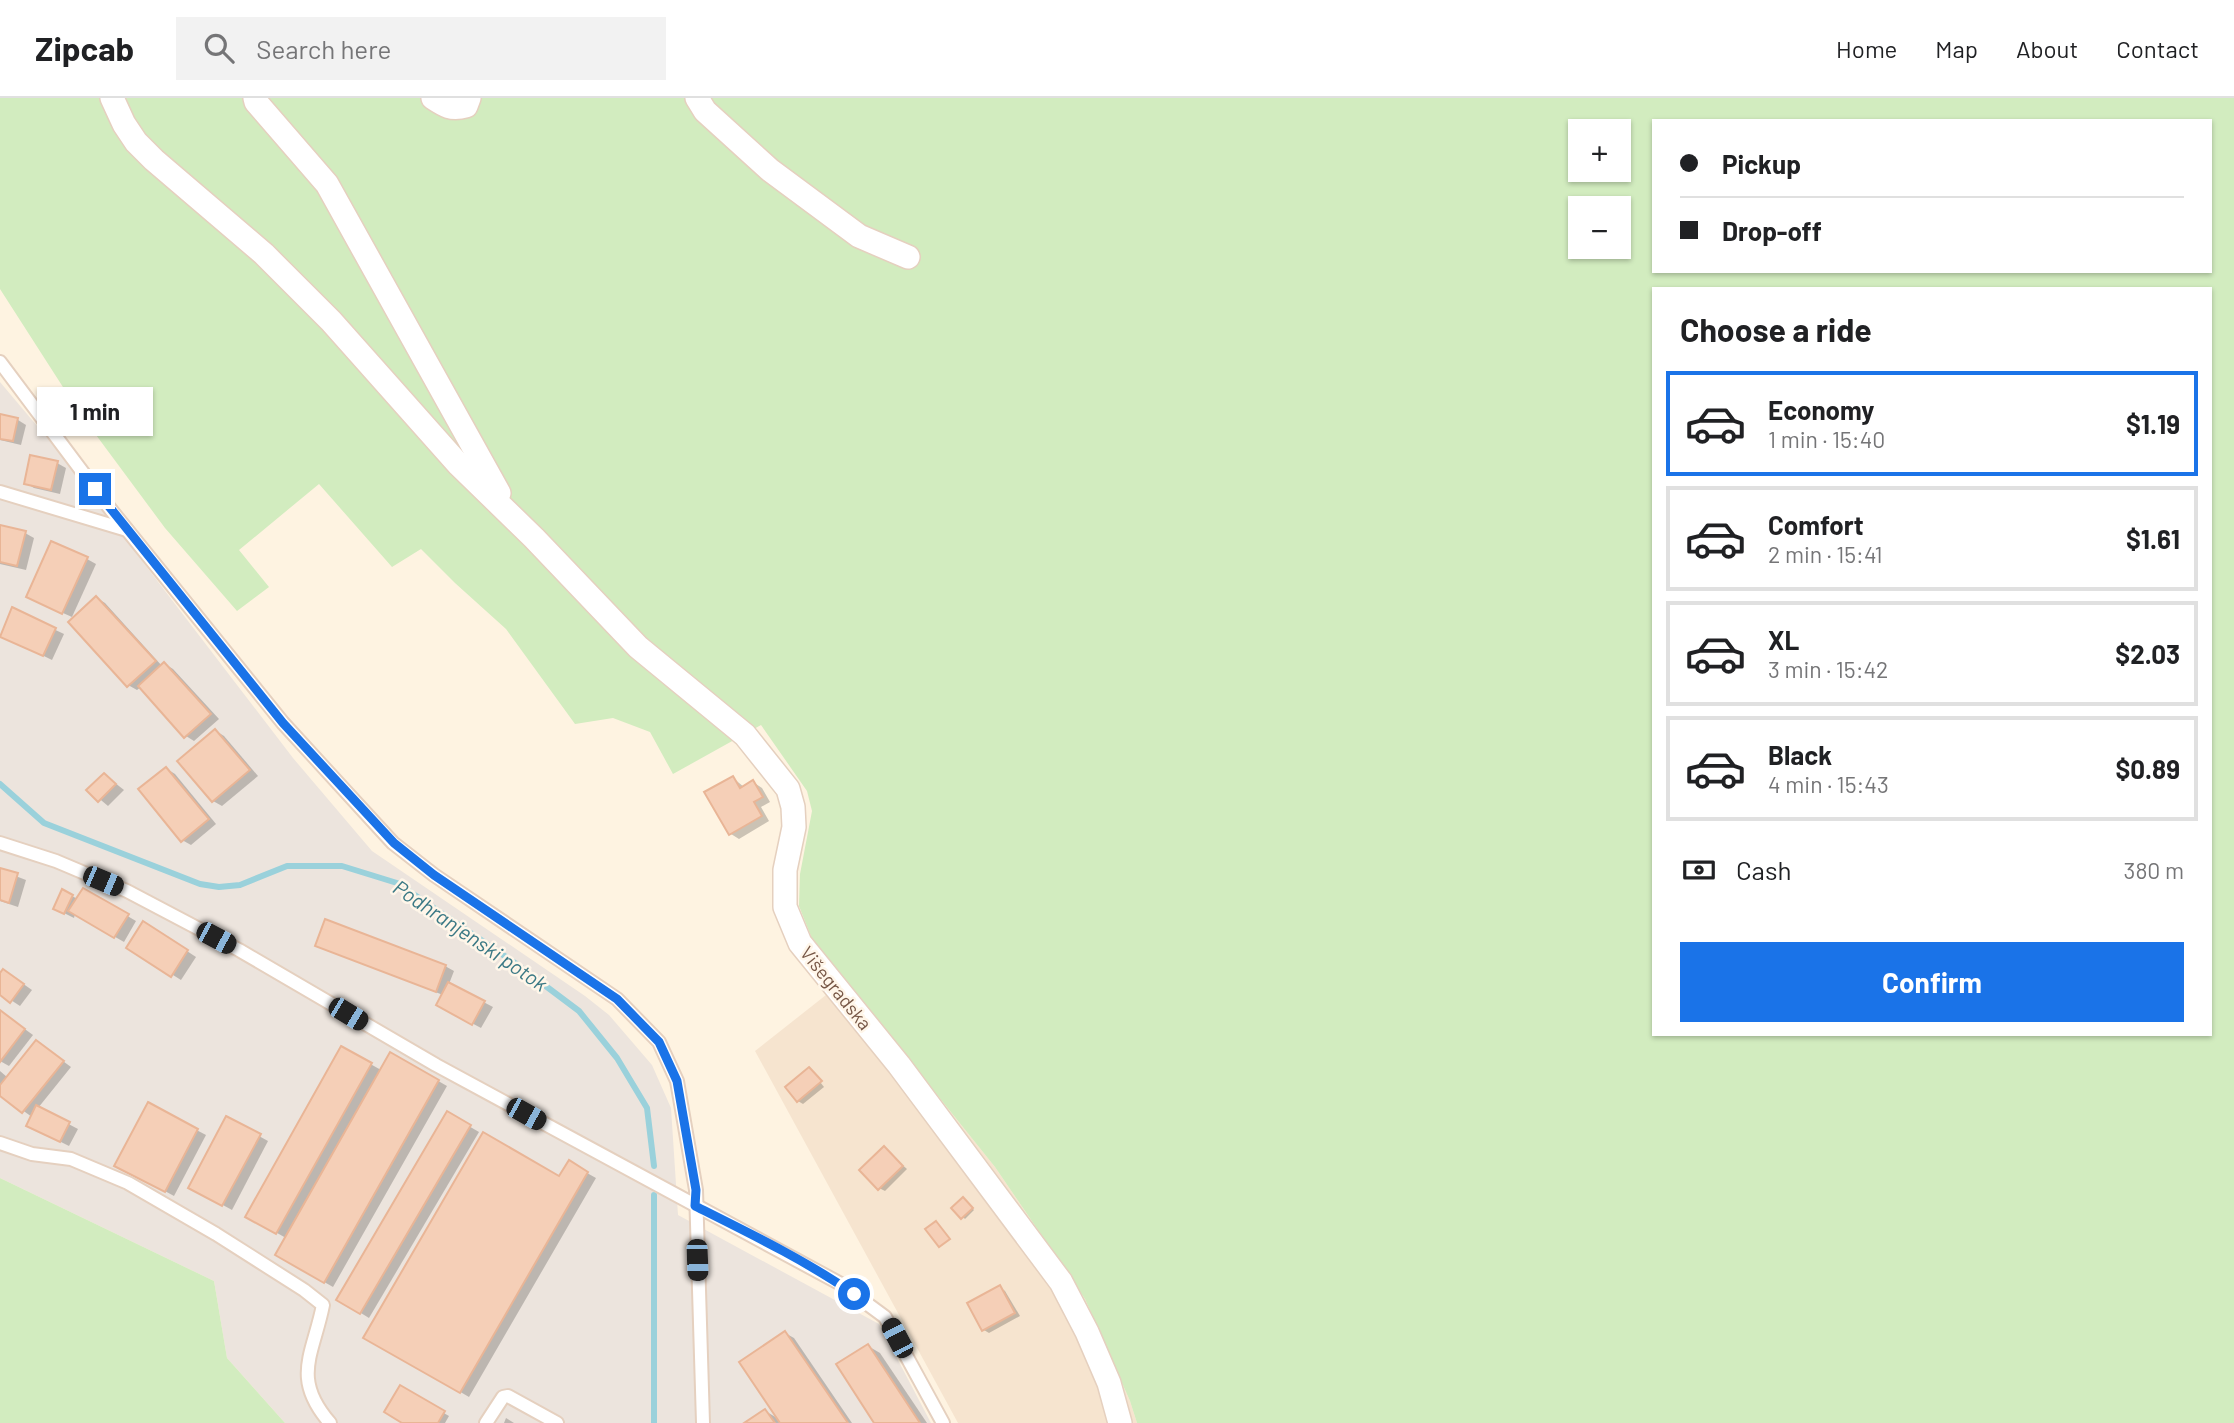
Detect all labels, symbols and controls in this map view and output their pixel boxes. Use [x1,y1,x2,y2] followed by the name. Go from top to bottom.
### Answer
[176,17,666,80] search box
[35,28,134,68] text: Zipcab
[200,29,238,67] icon: search
[256,33,391,64] text: Search here
[1836,34,1897,63] text: Home
[1935,34,1978,63] text: Map
[2016,34,2078,63] text: About
[2116,34,2199,63] text: Contact
[1568,119,1631,259] map controls
[1568,119,1631,182] button: +
[1722,148,1801,179] text: Pickup
[1568,196,1631,259] button: −
[1722,215,1822,246] text: Drop-off
[1680,310,1872,348] text: Choose a ride
[37,388,153,436] callout: 1 min
[1684,392,1747,455] icon: car
[1768,394,1874,425] text: Economy
[70,397,120,425] text: 1 min
[2126,408,2180,439] text: $1.19
[1768,425,1885,453] text: 1 min · 15:40
[79,473,111,505] route end
[1684,507,1747,570] icon: car
[1768,509,1864,540] text: Comfort
[2126,523,2180,554] text: $1.61
[1768,540,1883,568] text: 2 min · 15:41
[1684,622,1747,685] icon: car
[1768,624,1799,655] text: XL
[2115,638,2180,669] text: $2.03
[1768,655,1888,683] text: 3 min · 15:42
[1684,737,1747,800] icon: car
[1768,739,1832,770] text: Black
[2115,753,2180,784] text: $0.89
[1768,770,1889,798] text: 4 min · 15:43
[1680,851,1718,889] icon: cash
[1736,854,1791,885] text: Cash
[2124,856,2184,884] text: 380 m
[80,863,127,899] car
[389,874,553,996] water label: Podhranjenski potok
[193,919,240,957] car
[796,941,877,1034] street label: Višegradska
[1680,942,2184,1022] button: Confirm
[325,994,372,1034] car
[503,1095,550,1133] car
[686,1239,709,1281] car
[838,1278,870,1310] route start
[878,1315,917,1361] car

